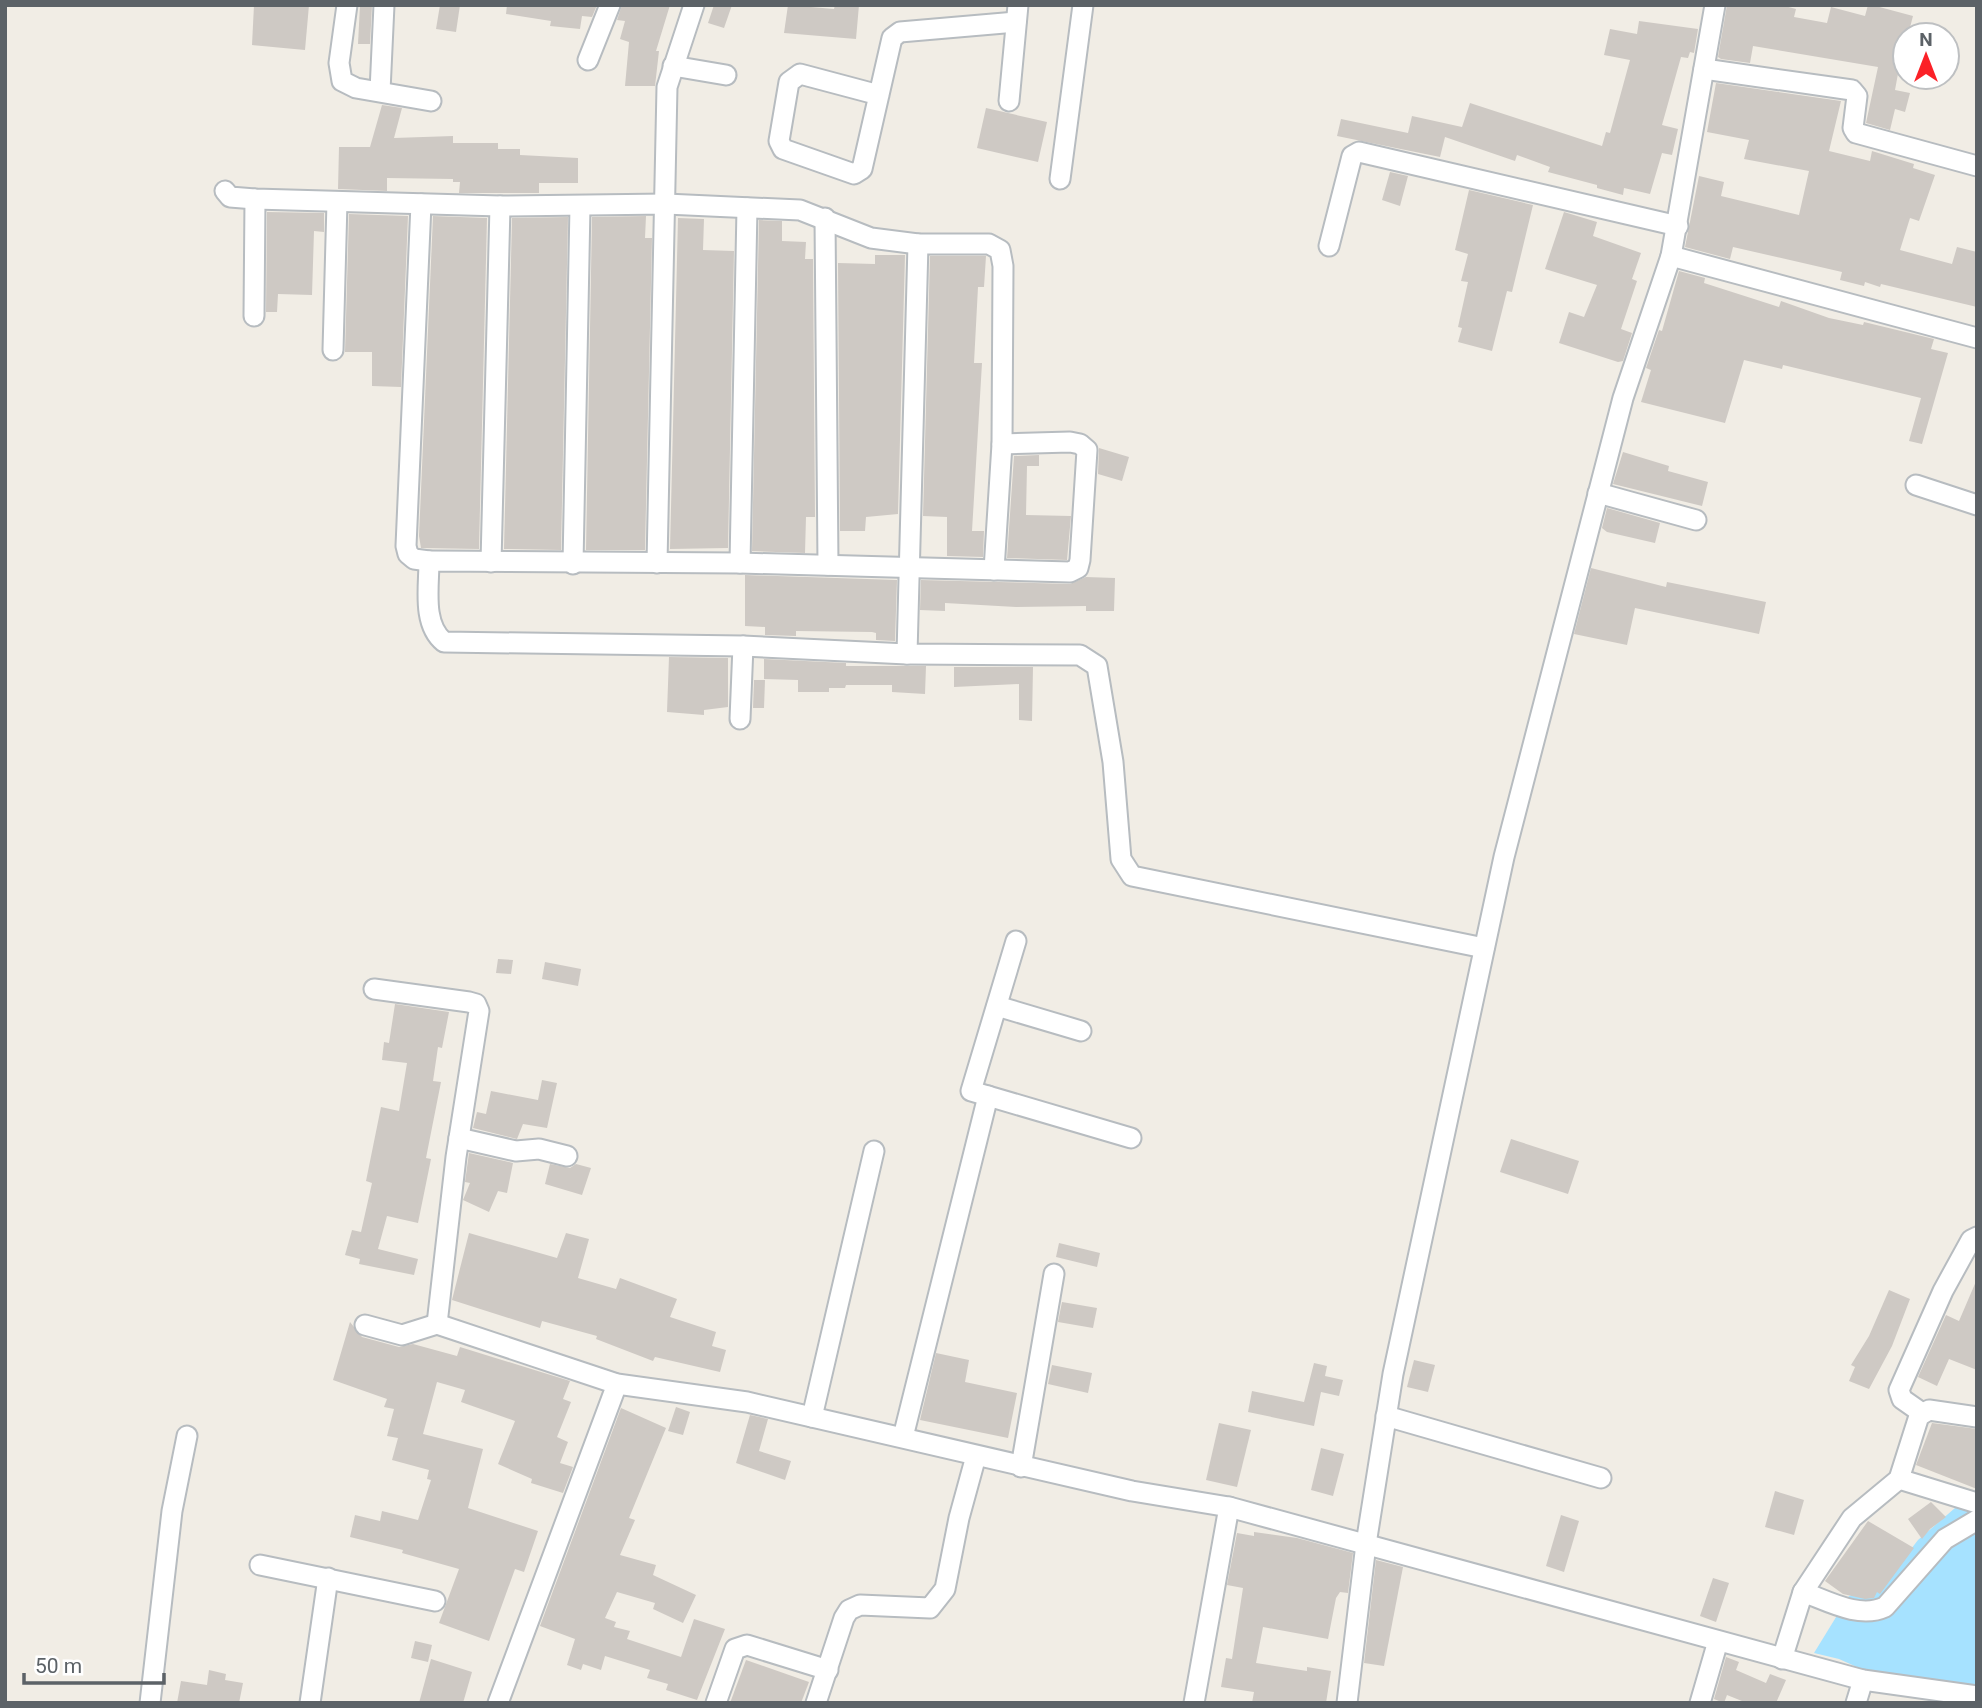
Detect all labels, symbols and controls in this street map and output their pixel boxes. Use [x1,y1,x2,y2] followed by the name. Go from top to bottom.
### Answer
[1891,21,1961,91] north arrow
[1919,28,1933,51] text: N
[24,1642,164,1686] scale bar
[35,1654,82,1678] text: 50 m

